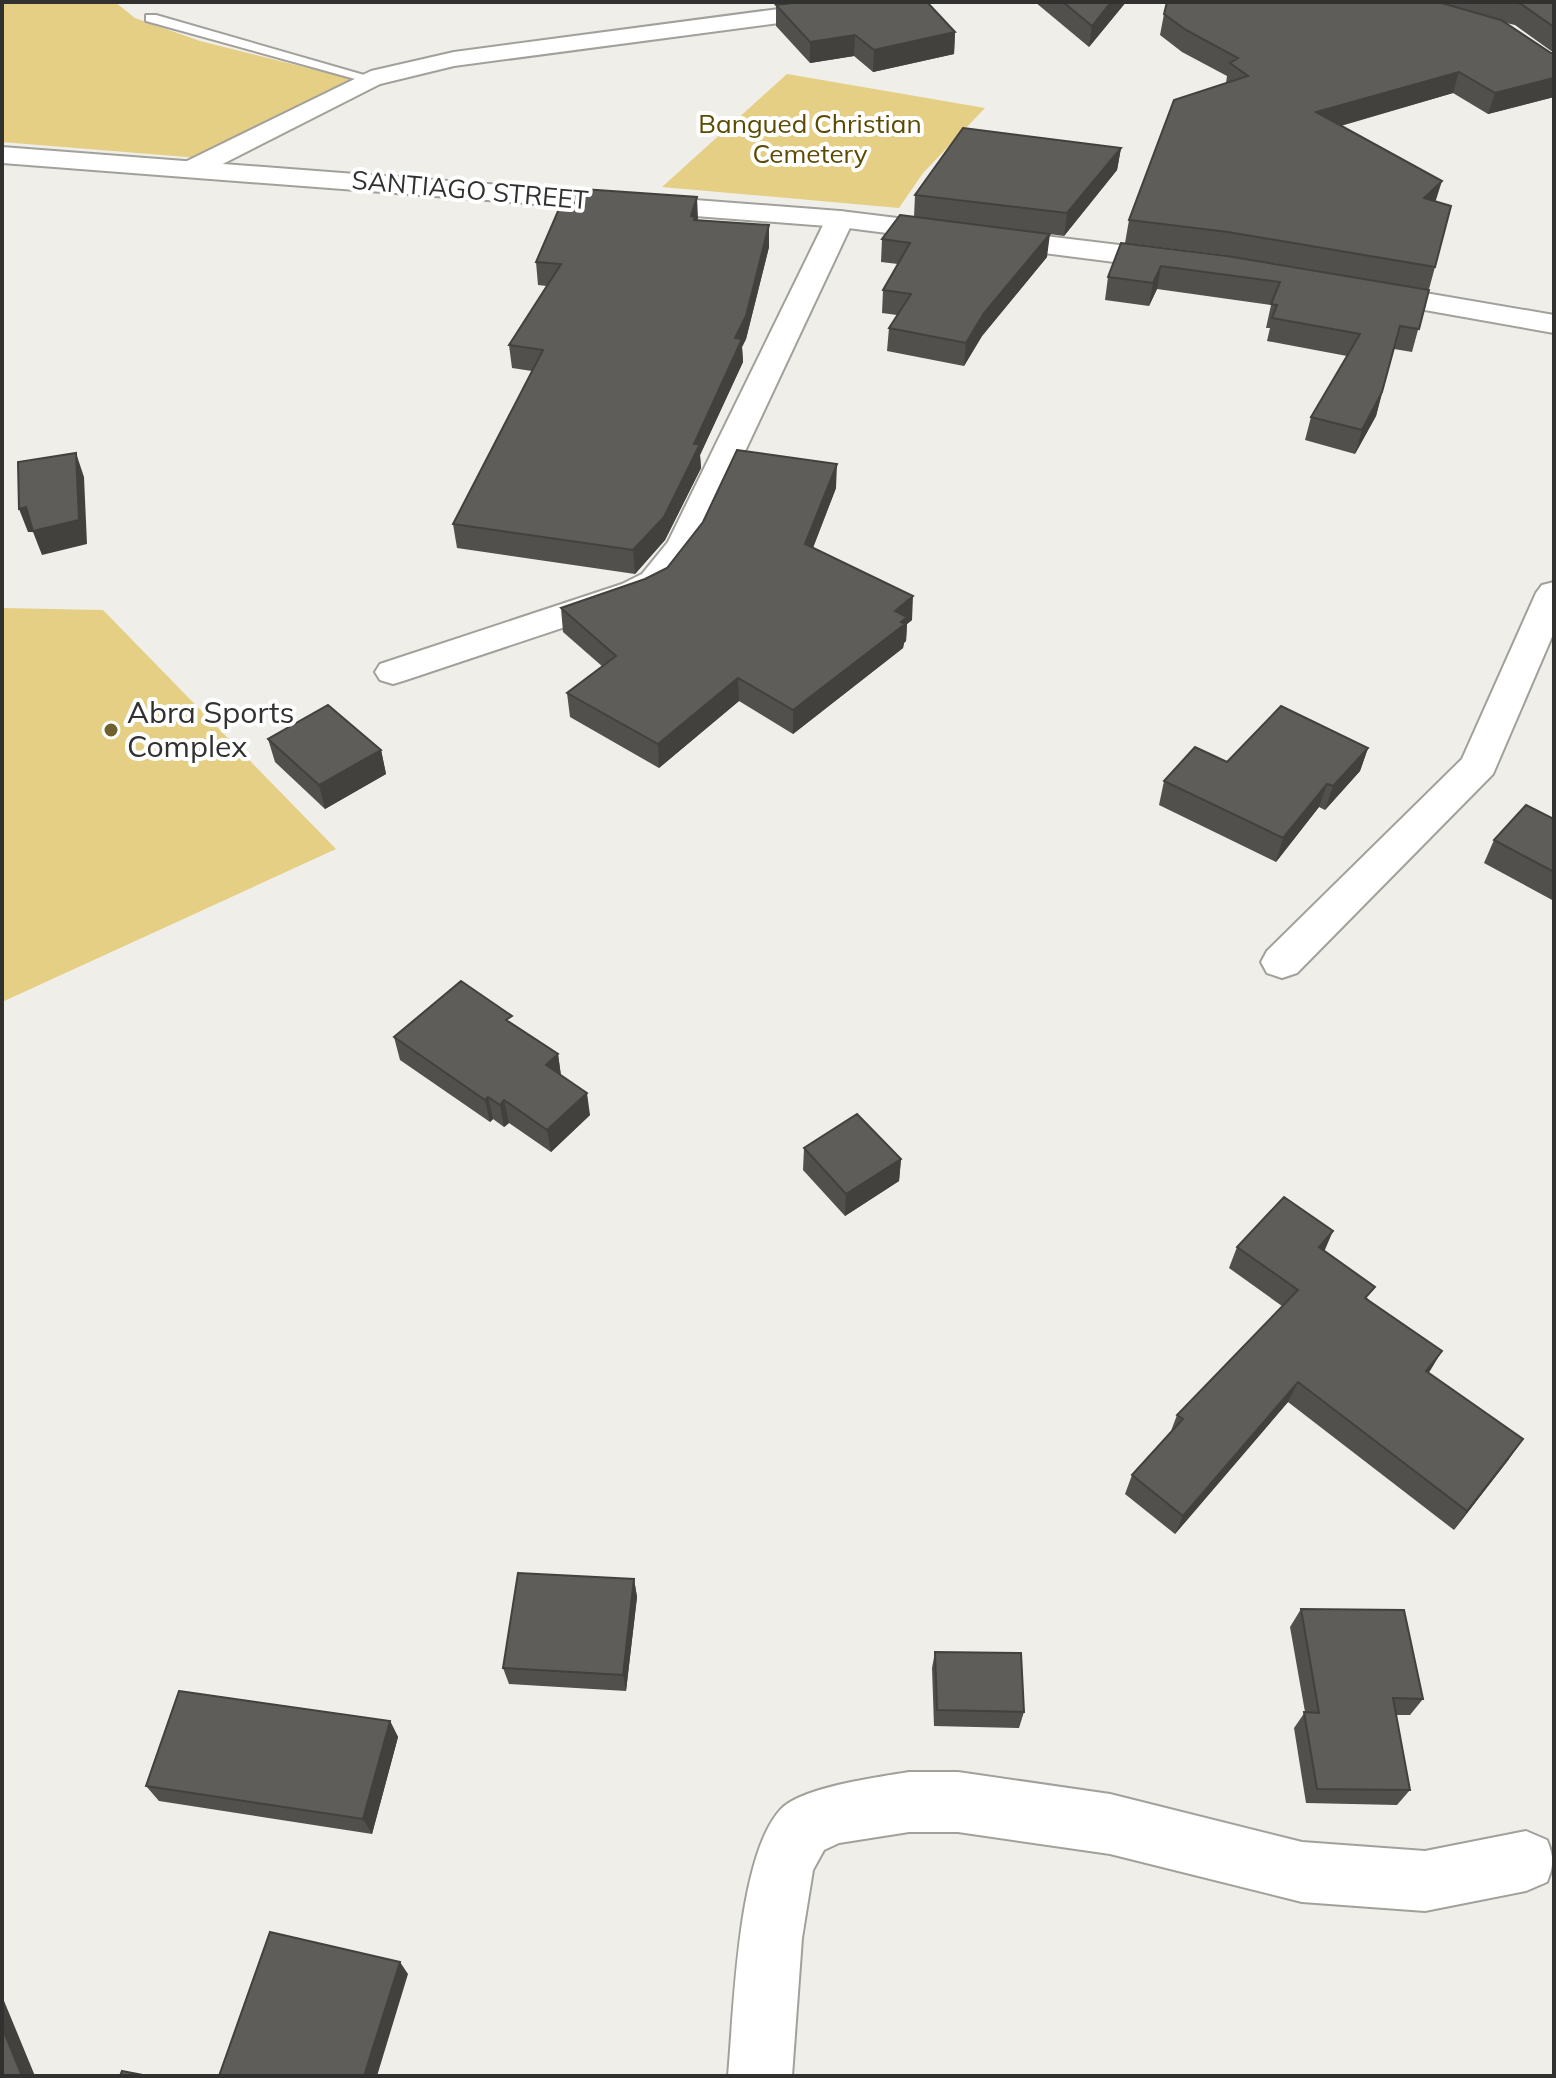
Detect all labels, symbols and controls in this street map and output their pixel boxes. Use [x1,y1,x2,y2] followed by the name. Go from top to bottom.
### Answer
[698,107,922,170] park label: Bangued Christian Cemetery
[350,163,590,216] street label: SANTIAGO STREET
[127,693,295,765] place label: Abra Sports Complex
[102,721,120,739] marker: Abra Sports Complex

